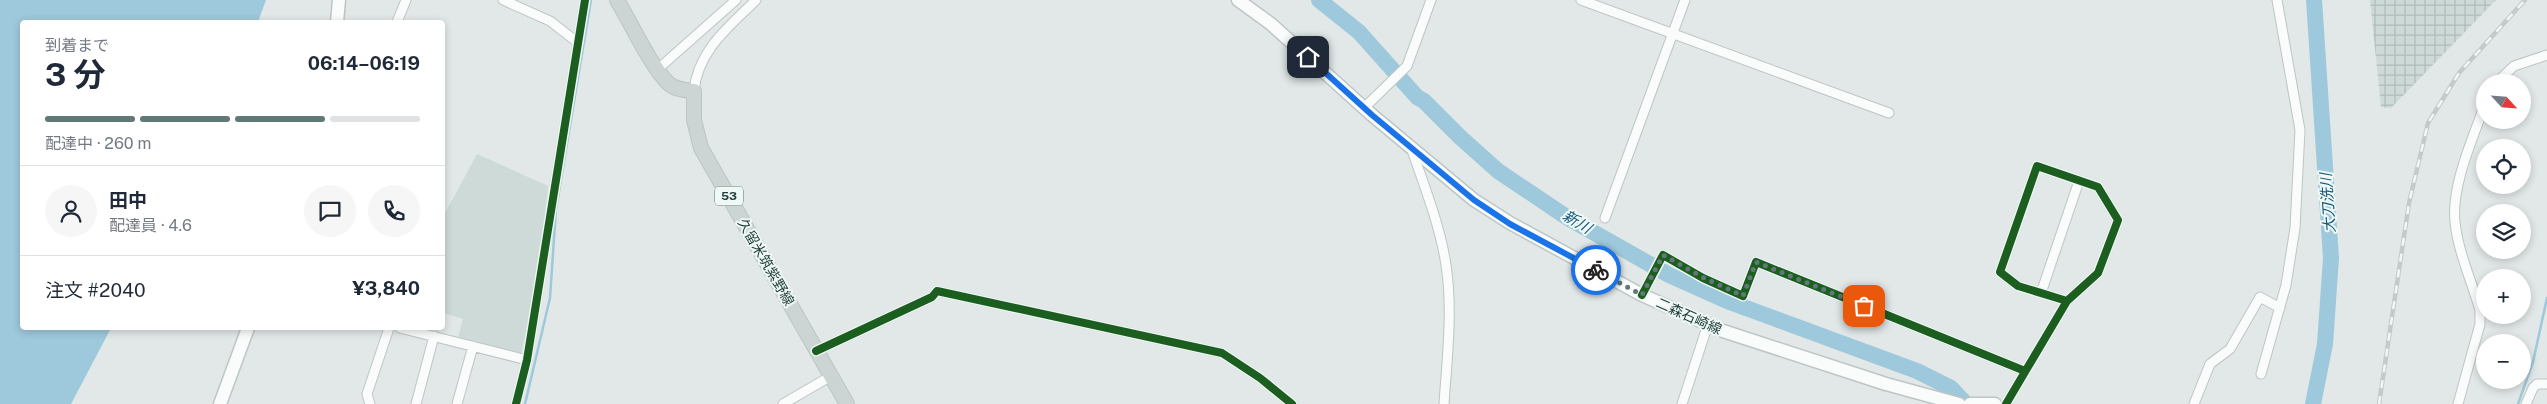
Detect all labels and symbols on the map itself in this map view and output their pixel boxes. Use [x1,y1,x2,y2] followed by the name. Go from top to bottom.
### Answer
[1287,36,1329,78] pin
[2476,74,2531,129] north arrow
[2317,171,2338,234] water label: 大刀洗川
[715,187,743,206] road number: 53
[1560,207,1596,238] water label: 新川
[735,216,797,308] street label: 久留米筑紫野線
[1571,245,1621,295] courier
[1843,285,1885,327] pin
[1654,294,1724,338] street label: 二森石崎線

